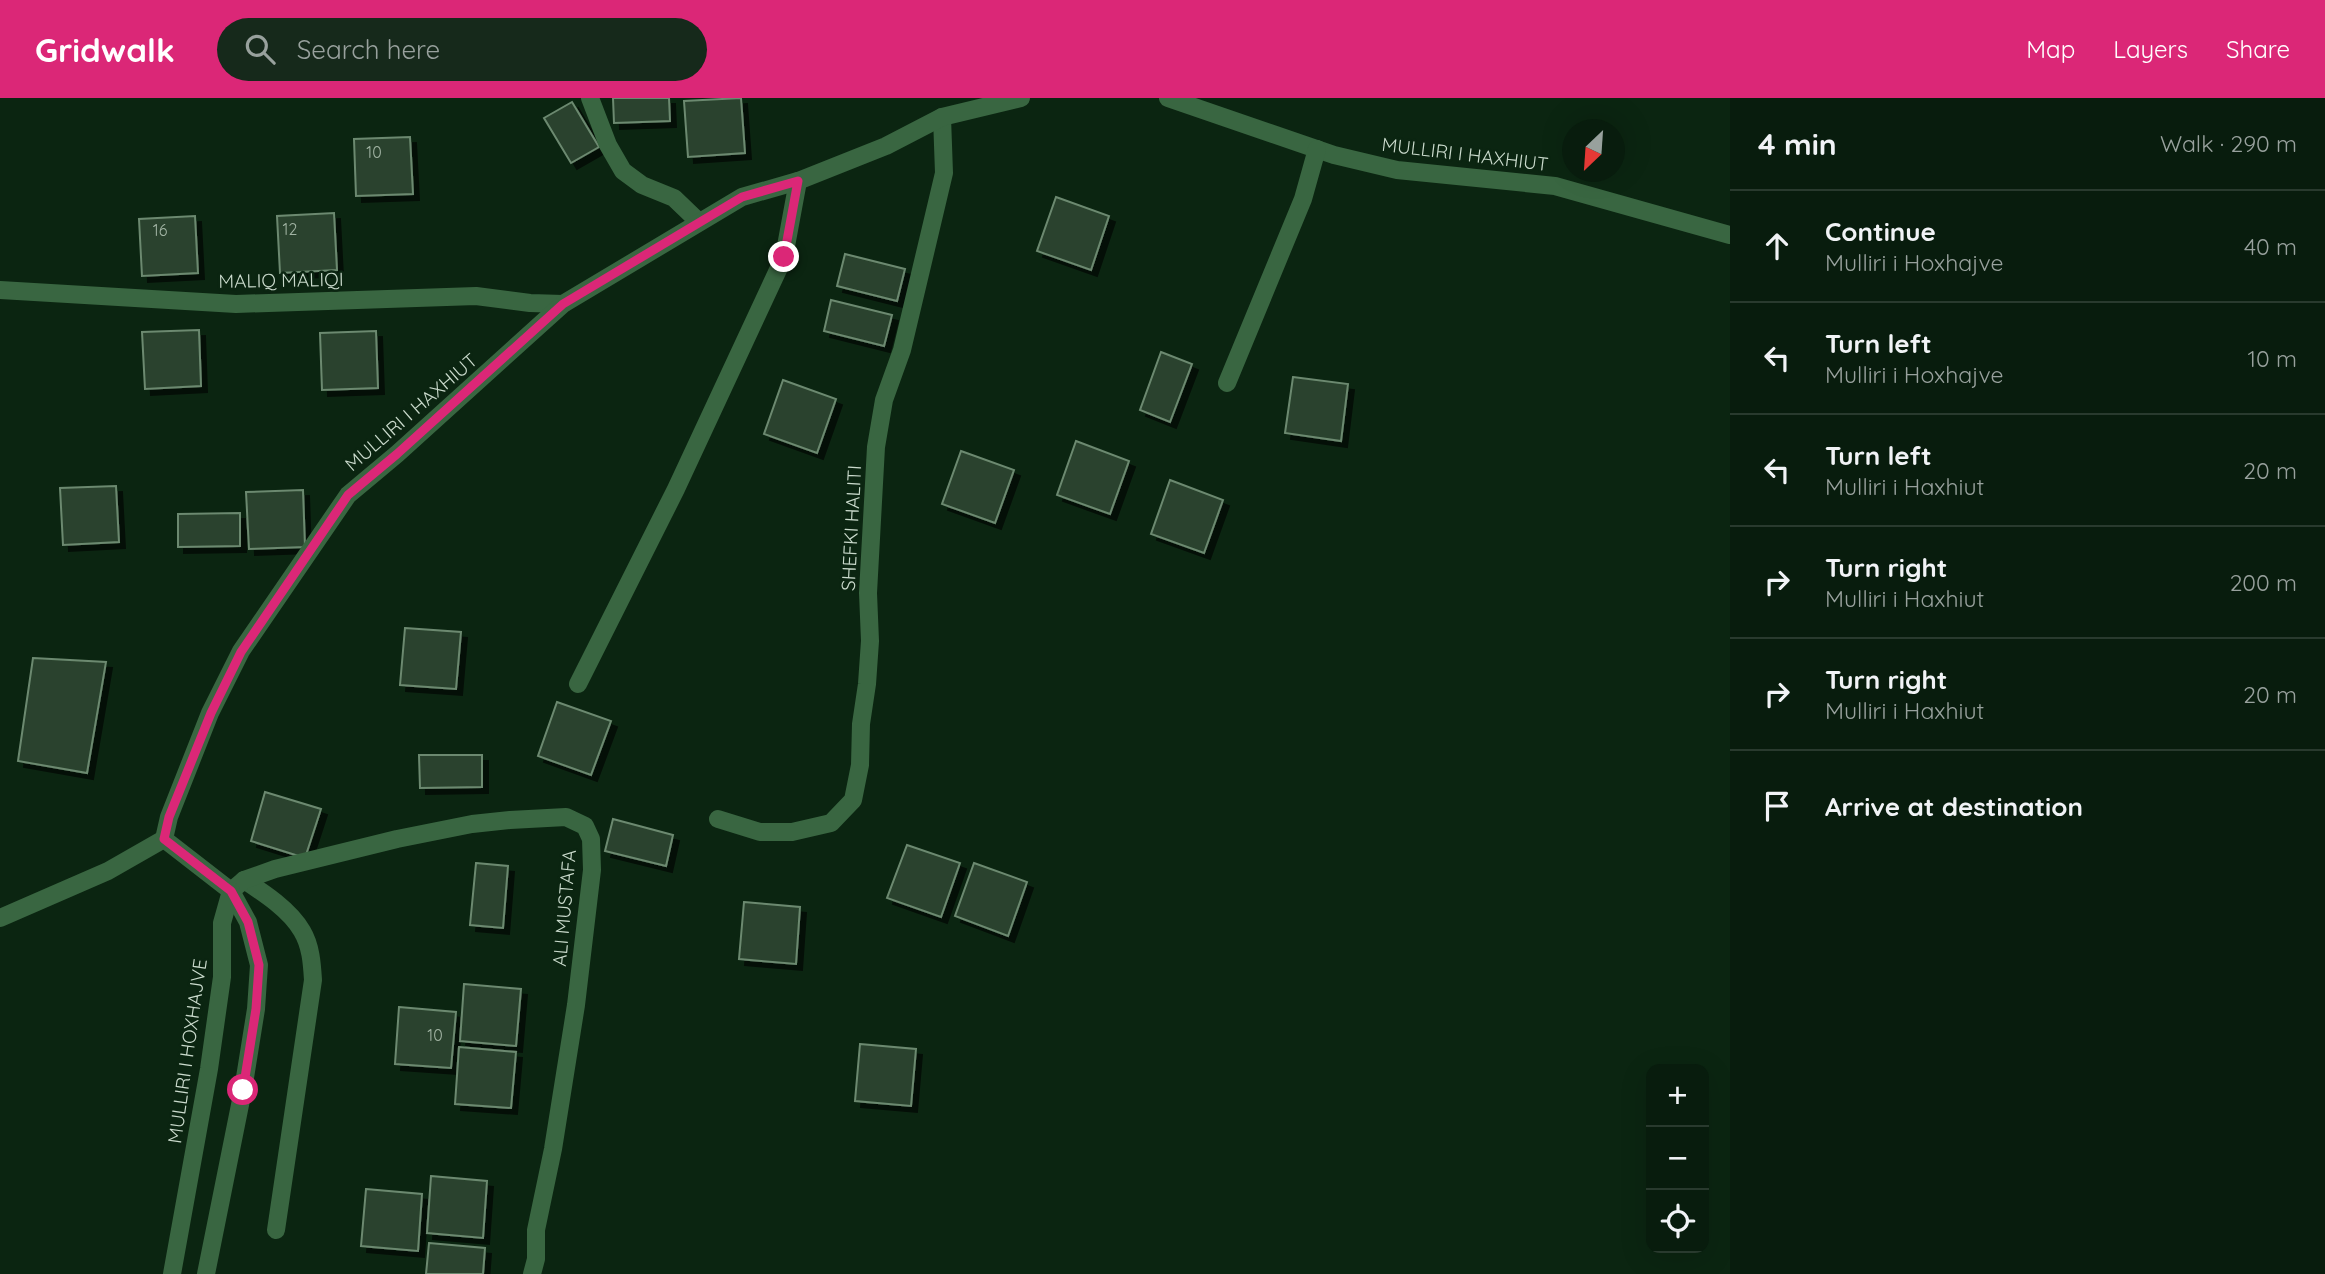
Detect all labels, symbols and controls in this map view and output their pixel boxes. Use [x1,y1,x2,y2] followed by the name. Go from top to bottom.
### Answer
[217,18,707,81] search box
[35,29,175,70] text: Gridwalk
[241,30,279,68] icon: search
[297,33,440,66] text: Search here
[2026,34,2075,64] text: Map
[2113,34,2188,64] text: Layers
[2226,34,2290,64] text: Share
[1562,119,1625,182] north arrow
[1758,125,1837,163] text: 4 min
[2160,129,2297,158] text: Walk · 290 m
[1380,132,1550,176] street label: MULLIRI I HAXHIUT
[366,142,382,162] house number: 10
[1825,215,1936,248] text: Continue
[283,219,298,239] house number: 12
[153,220,168,240] house number: 16
[1758,227,1796,265] icon: ahead
[2244,232,2297,261] text: 40 m
[768,241,799,272] route end
[1825,248,2003,277] text: Mulliri i Hoxhajve
[218,267,344,293] street label: MALIQ MALIQI
[1825,327,1932,360] text: Turn left
[1758,339,1796,377] icon: left
[2248,344,2297,373] text: 10 m
[340,348,482,476] street label: MULLIRI I HAXHIUT
[1825,360,2003,389] text: Mulliri i Hoxhajve
[1825,439,1932,472] text: Turn left
[1758,451,1796,489] icon: left
[2243,456,2297,485] text: 20 m
[836,465,866,591] street label: SHEFKI HALITI
[1825,472,1984,501] text: Mulliri i Haxhiut
[1825,551,1947,584] text: Turn right
[1758,563,1796,601] icon: right
[2230,568,2297,597] text: 200 m
[1825,584,1984,613] text: Mulliri i Haxhiut
[1825,663,1947,696] text: Turn right
[1758,675,1796,713] icon: right
[2243,680,2297,709] text: 20 m
[1825,696,1984,725] text: Mulliri i Haxhiut
[1758,787,1796,825] icon: arrive
[1825,790,2083,823] text: Arrive at destination
[547,848,581,968] street label: ALI MUSTAFA
[162,957,212,1145] street label: MULLIRI I HOXHAJVE
[427,1025,443,1045] house number: 10
[1646,1064,1709,1253] map controls
[1646,1064,1709,1127] button: +
[227,1074,258,1105] route start
[1646,1127,1709,1190] button: −
[1646,1190,1709,1253] button: locate

